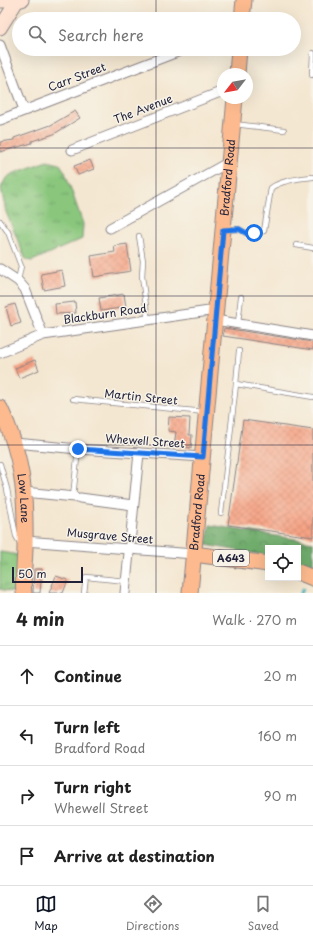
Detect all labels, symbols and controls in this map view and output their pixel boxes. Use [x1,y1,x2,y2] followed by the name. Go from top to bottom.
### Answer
[12,12,301,56] search box
[26,23,48,45] icon: search
[58,23,144,46] text: Search here
[45,58,109,95] street label: Carr Street
[217,68,253,104] north arrow
[111,90,175,128] street label: The Avenue
[215,138,239,217] street label: Bradford Road
[245,224,263,242] route start
[62,299,148,328] street label: Blackburn Road
[104,384,179,409] street label: Martin Street
[105,429,186,452] street label: Whewell Street
[69,440,87,458] route end
[13,472,34,523] street label: Low Lane
[185,473,209,551] street label: Bradford Road
[66,523,154,548] street label: Musgrave Street
[265,545,301,581] map controls
[265,545,301,581] button: locate
[213,550,249,566] road number: A643
[12,565,83,584] scale bar
[18,565,47,582] text: 50 m
[16,606,64,632] text: 4 min
[212,610,297,629] text: Walk · 270 m
[54,664,122,687] text: Continue
[16,665,38,687] icon: ahead
[263,666,297,685] text: 20 m
[54,715,120,738] text: Turn left
[16,725,38,747] icon: left
[258,726,297,745] text: 160 m
[54,738,145,757] text: Bradford Road
[54,775,131,798] text: Turn right
[16,785,38,807] icon: right
[264,786,297,805] text: 90 m
[54,798,148,817] text: Whewell Street
[54,844,215,867] text: Arrive at destination
[16,845,38,867] icon: arrive
[34,893,58,934] tab: Map
[126,893,179,934] tab: Directions
[248,893,279,934] tab: Saved

